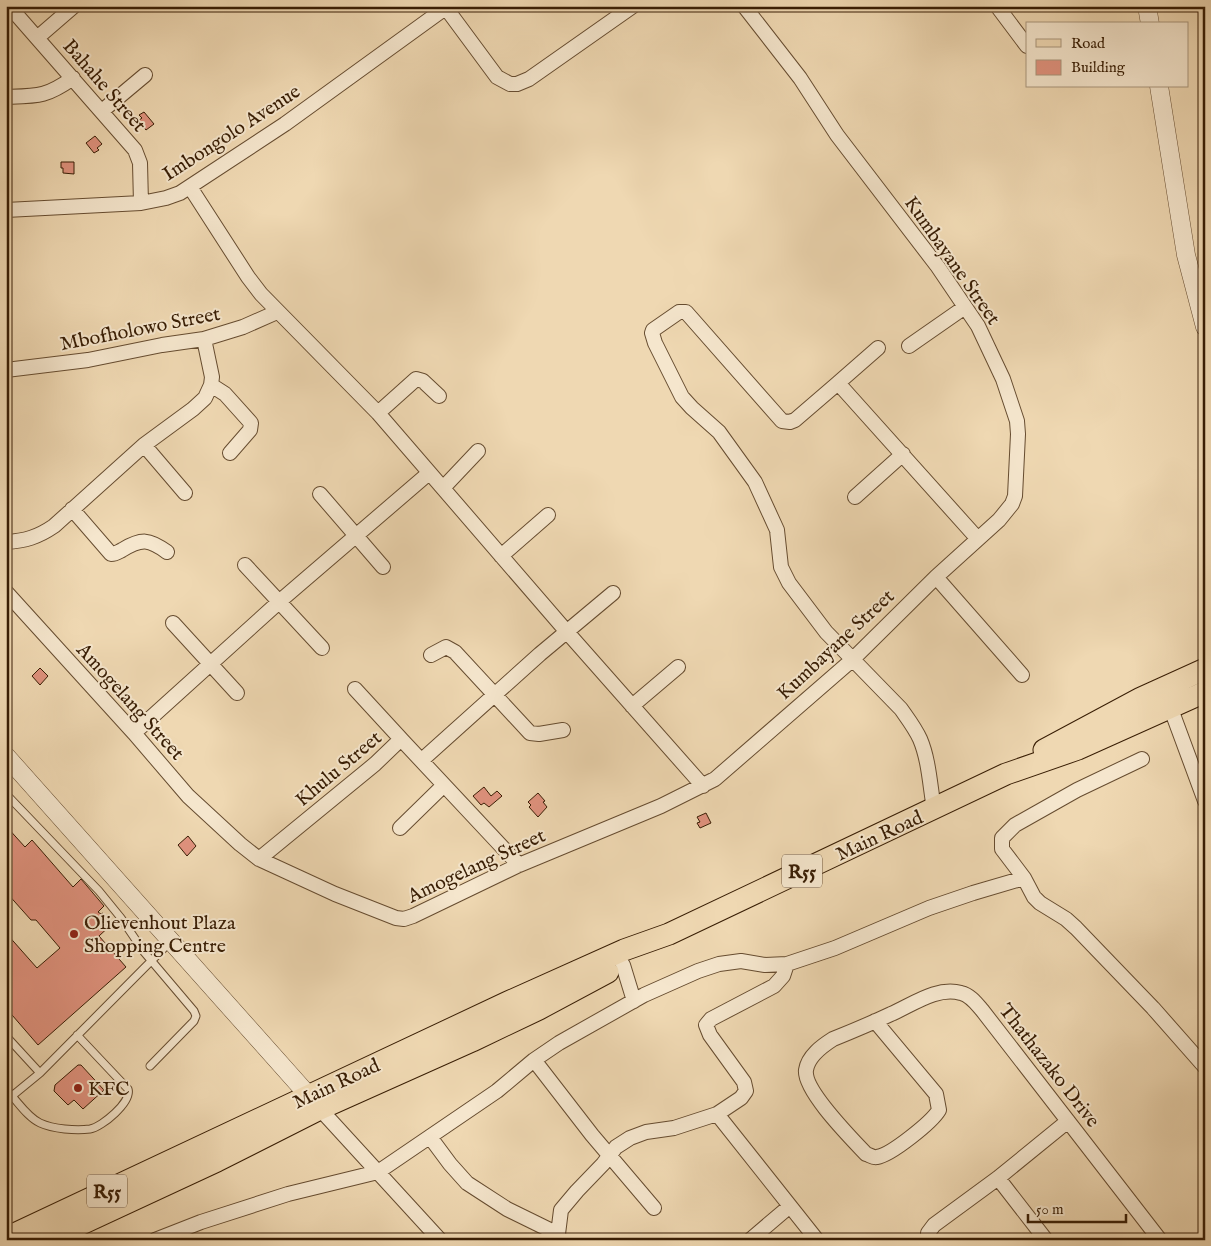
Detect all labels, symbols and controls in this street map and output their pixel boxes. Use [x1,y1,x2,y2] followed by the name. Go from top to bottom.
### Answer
[1026,22,1188,88] legend
[57,34,151,138] street label: Bahahe Street
[1071,34,1106,53] text: Road
[1071,58,1126,77] text: Building
[158,79,305,187] street label: Imbongolo Avenue
[898,192,1006,330] street label: Kumbayane Street
[58,302,223,357] street label: Mbofholowo Street
[772,584,900,706] street label: Kumbayane Street
[70,637,189,766] street label: Amogelang Street
[291,726,387,813] street label: Khulu Street
[832,805,927,867] street label: Main Road
[403,823,550,910] street label: Amogelang Street
[782,854,822,888] road number: R55
[84,911,236,959] place label: Olievenhout Plaza Shopping Centre
[68,928,80,940] marker: Olievenhout Plaza Shopping Centre
[993,999,1105,1133] street label: Thathazako Drive
[289,1053,384,1115] street label: Main Road
[88,1077,129,1102] place label: KFC
[72,1082,84,1094] marker: KFC
[87,1174,127,1208] road number: R55
[1028,1191,1126,1223] scale bar
[1036,1200,1064,1219] text: 50 m

